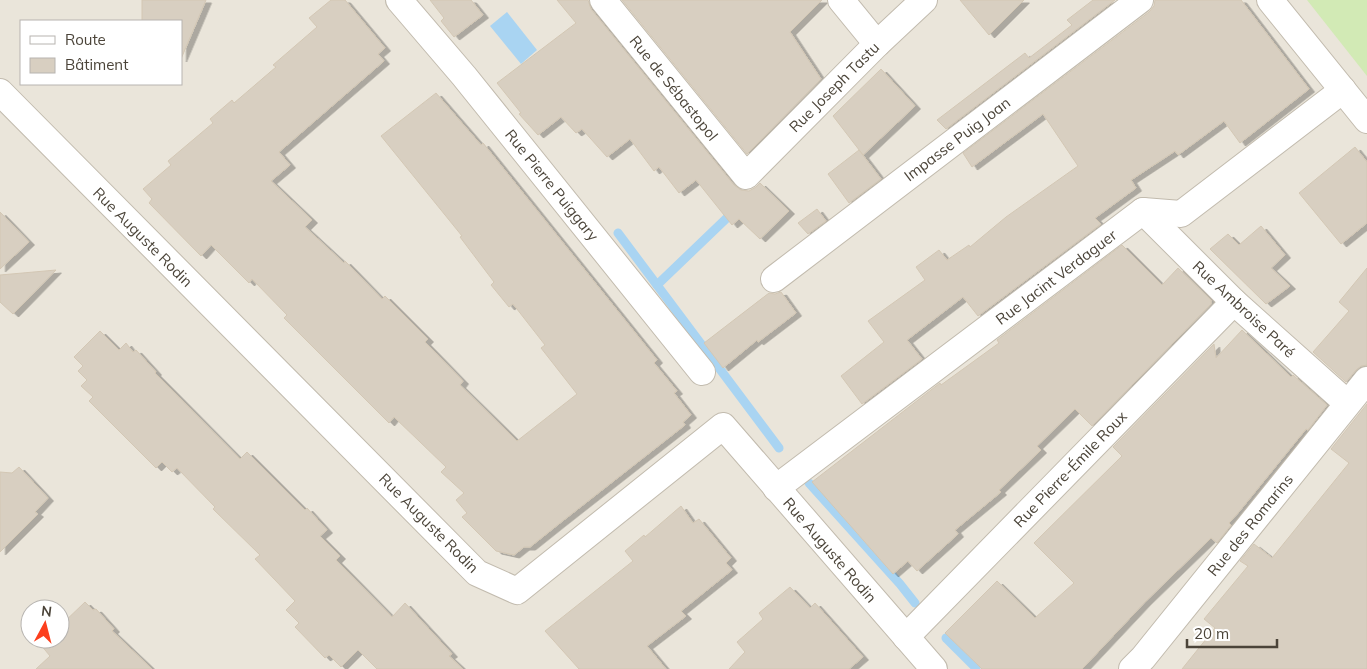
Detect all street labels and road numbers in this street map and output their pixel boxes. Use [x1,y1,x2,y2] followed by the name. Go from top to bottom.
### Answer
[626,32,722,144] street label: Rue de Sébastopol
[785,38,883,136] street label: Rue Joseph Tastu
[900,93,1014,185] street label: Impasse Puig Joan
[501,125,603,245] street label: Rue Pierre Puiggary
[89,183,197,291] street label: Rue Auguste Rodin
[992,225,1121,329] street label: Rue Jacint Verdaguer
[1189,257,1299,361] street label: Rue Ambroise Paré
[1009,407,1131,531] street label: Rue Pierre-Émile Roux
[375,469,483,577] street label: Rue Auguste Rodin
[1203,470,1297,580] street label: Rue des Romarins
[779,493,881,607] street label: Rue Auguste Rodin

